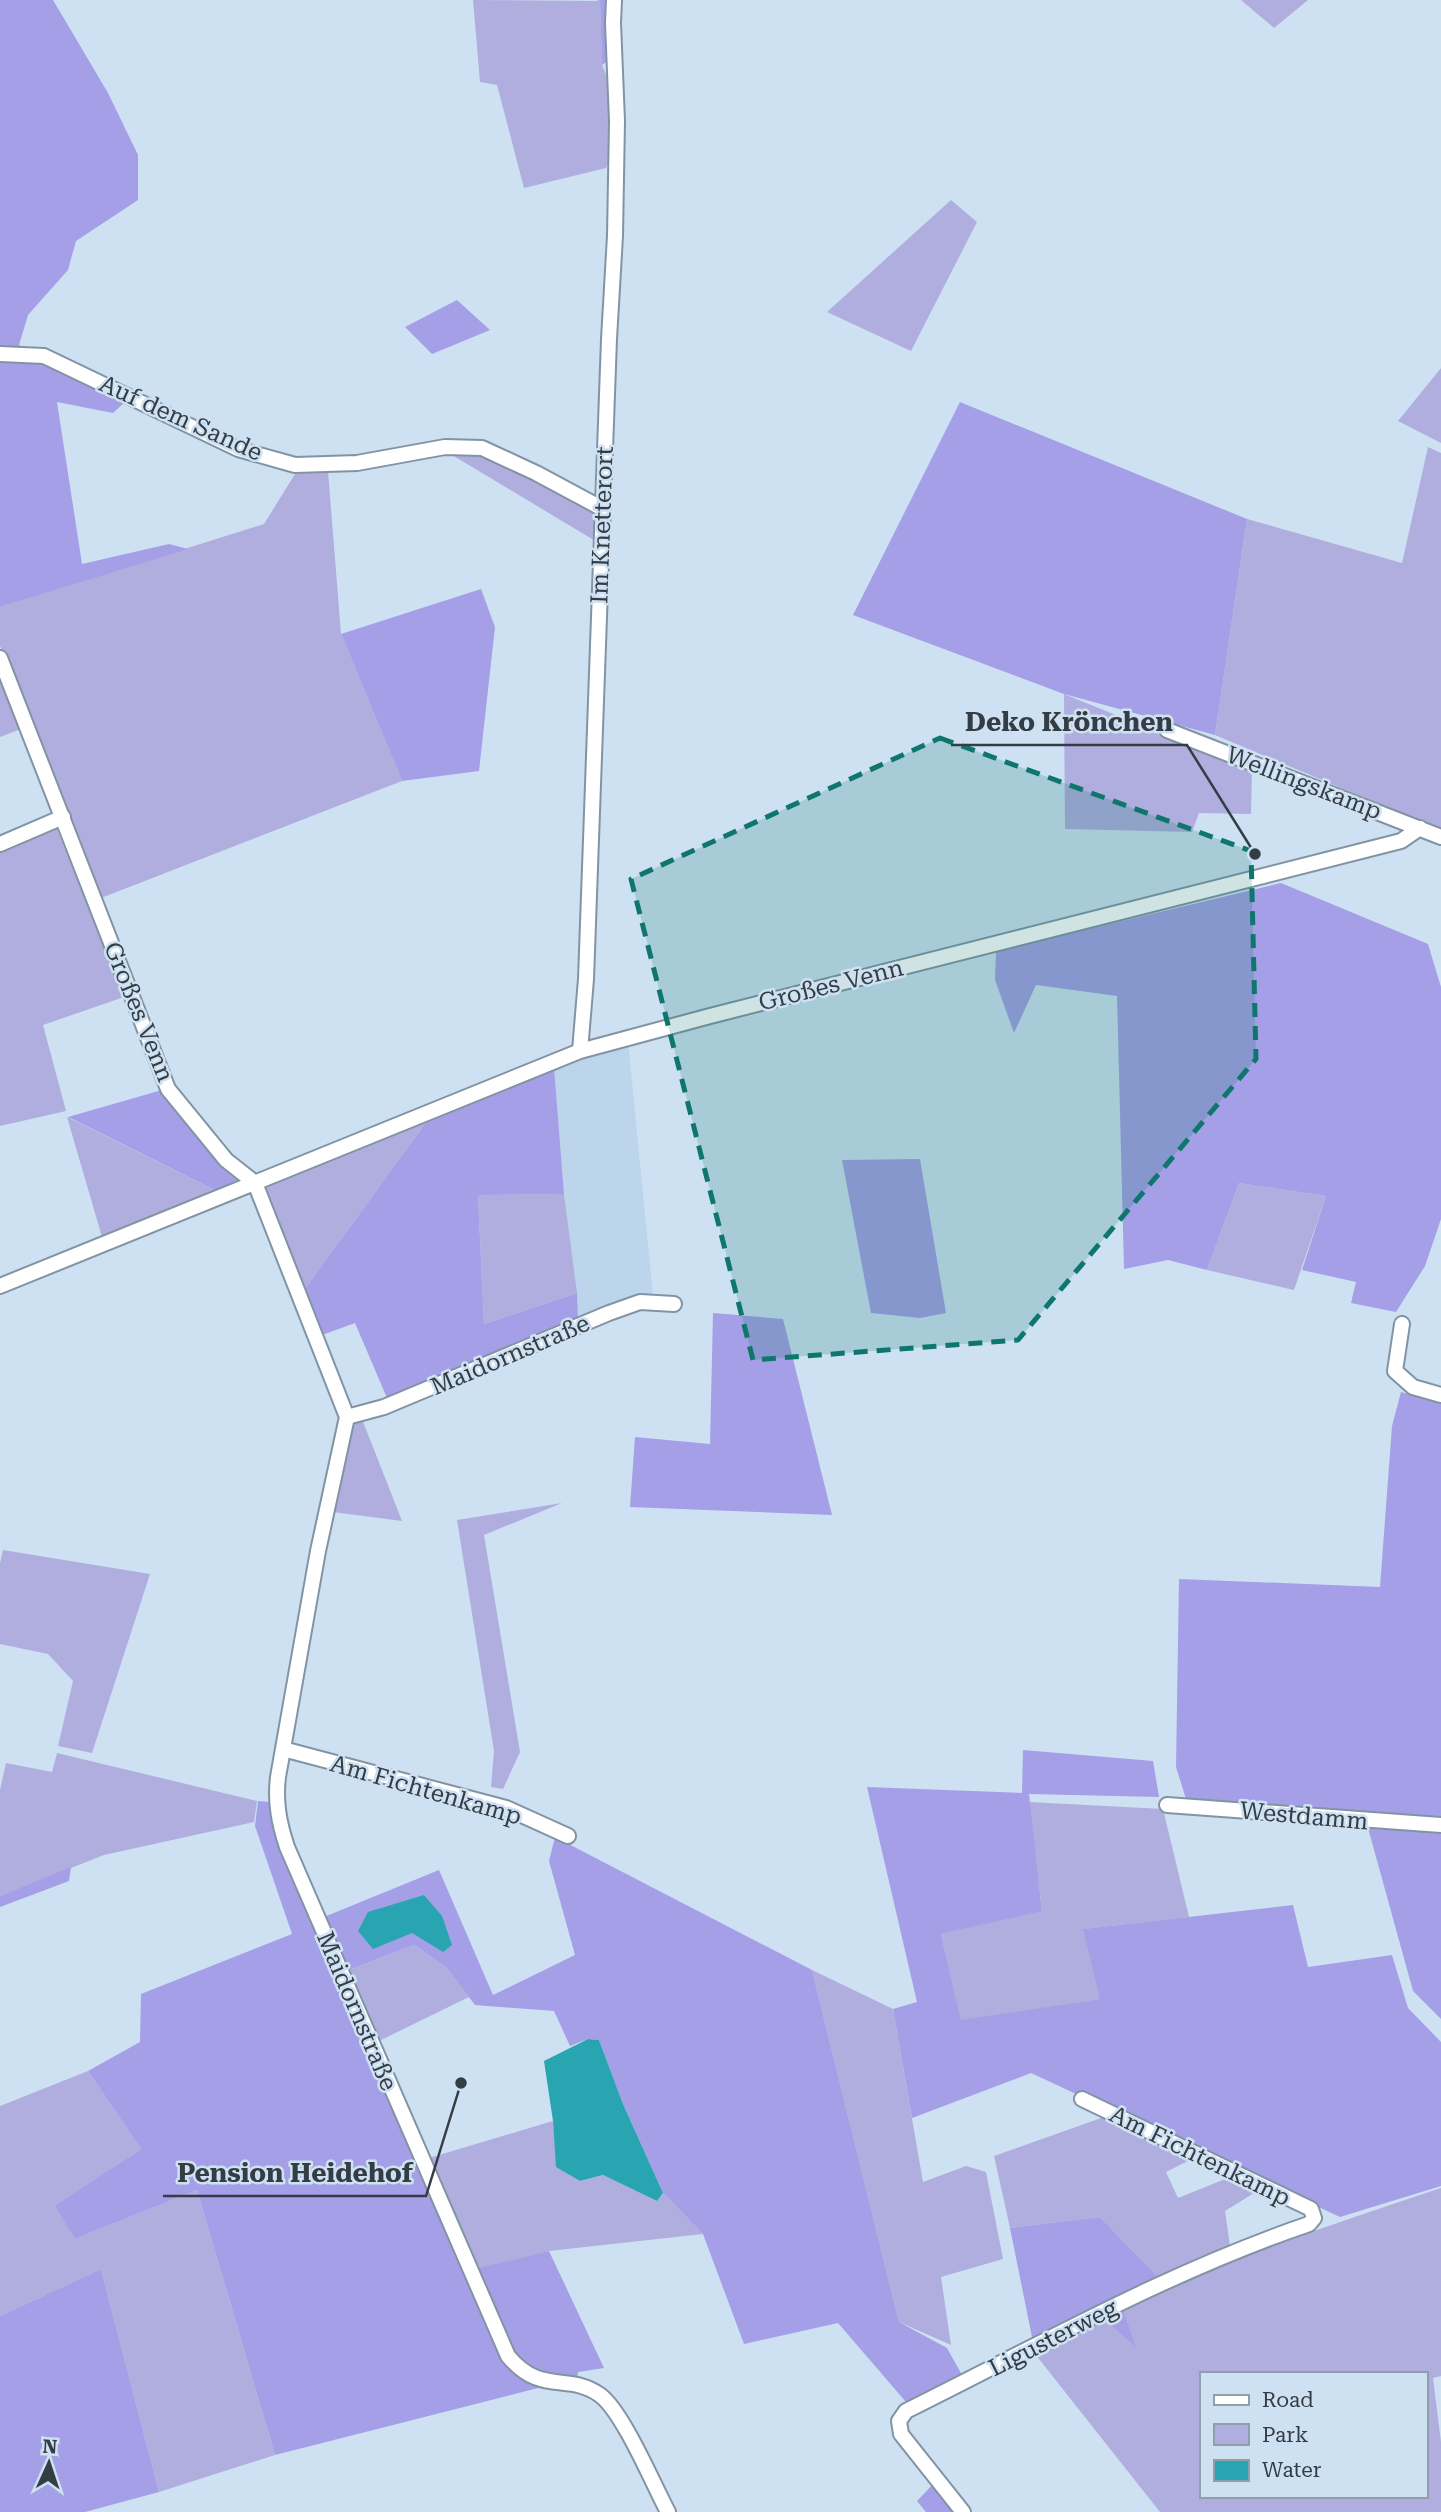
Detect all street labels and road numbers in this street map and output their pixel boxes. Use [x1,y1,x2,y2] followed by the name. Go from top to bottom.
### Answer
[95,370,267,466] street label: Auf dem Sande
[585,446,619,604] street label: Im Knetterort
[1222,741,1386,825] street label: Wellingskamp
[98,938,180,1086] street label: Großes Venn
[756,953,906,1017] street label: Großes Venn
[426,1309,594,1401] street label: Maidornstraße
[327,1749,525,1831] street label: Am Fichtenkamp
[1239,1796,1369,1836] street label: Westdamm
[311,1927,403,2095] street label: Maidornstraße
[1105,2100,1295,2212] street label: Am Fichtenkamp
[984,2293,1122,2382] street label: Ligusterweg

